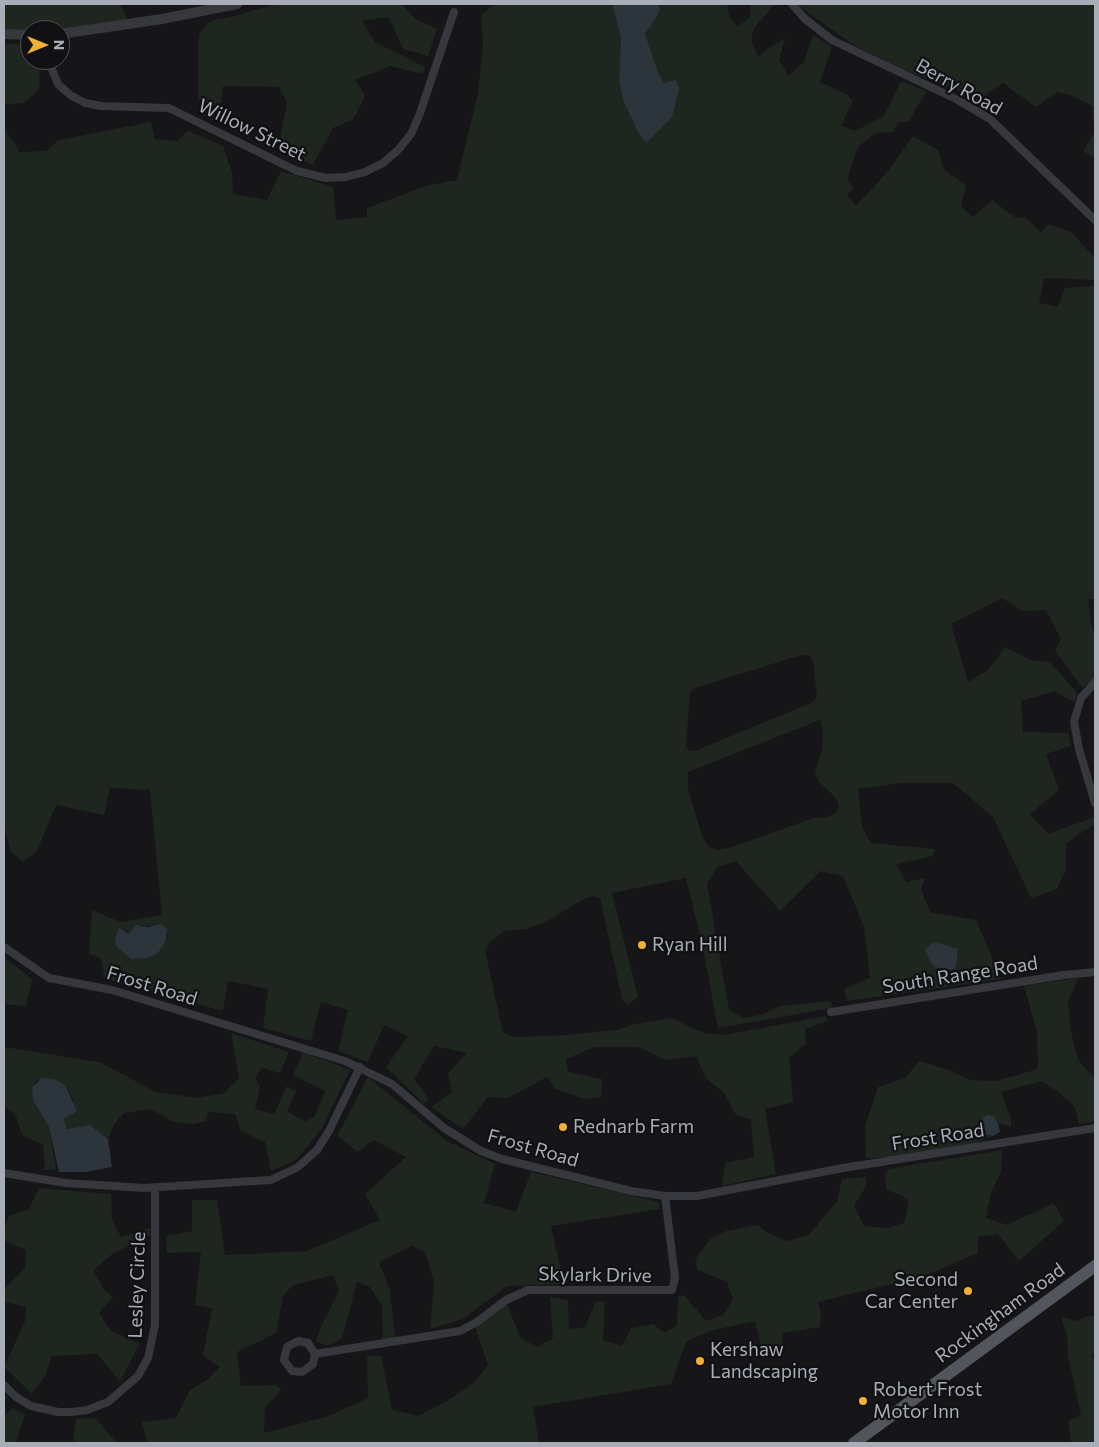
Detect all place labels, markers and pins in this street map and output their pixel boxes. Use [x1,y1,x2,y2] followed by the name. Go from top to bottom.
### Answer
[652,934,727,956] place label: Ryan Hill
[636,939,648,951] marker: Ryan Hill
[573,1116,694,1138] place label: Rednarb Farm
[557,1121,569,1133] marker: Rednarb Farm
[865,1269,958,1313] place label: Second Car Center
[962,1285,974,1297] marker: Second Car Center
[710,1339,818,1383] place label: Kershaw Landscaping
[694,1355,706,1367] marker: Kershaw Landscaping
[873,1379,982,1423] place label: Robert Frost Motor Inn
[857,1395,869,1407] marker: Robert Frost Motor Inn

